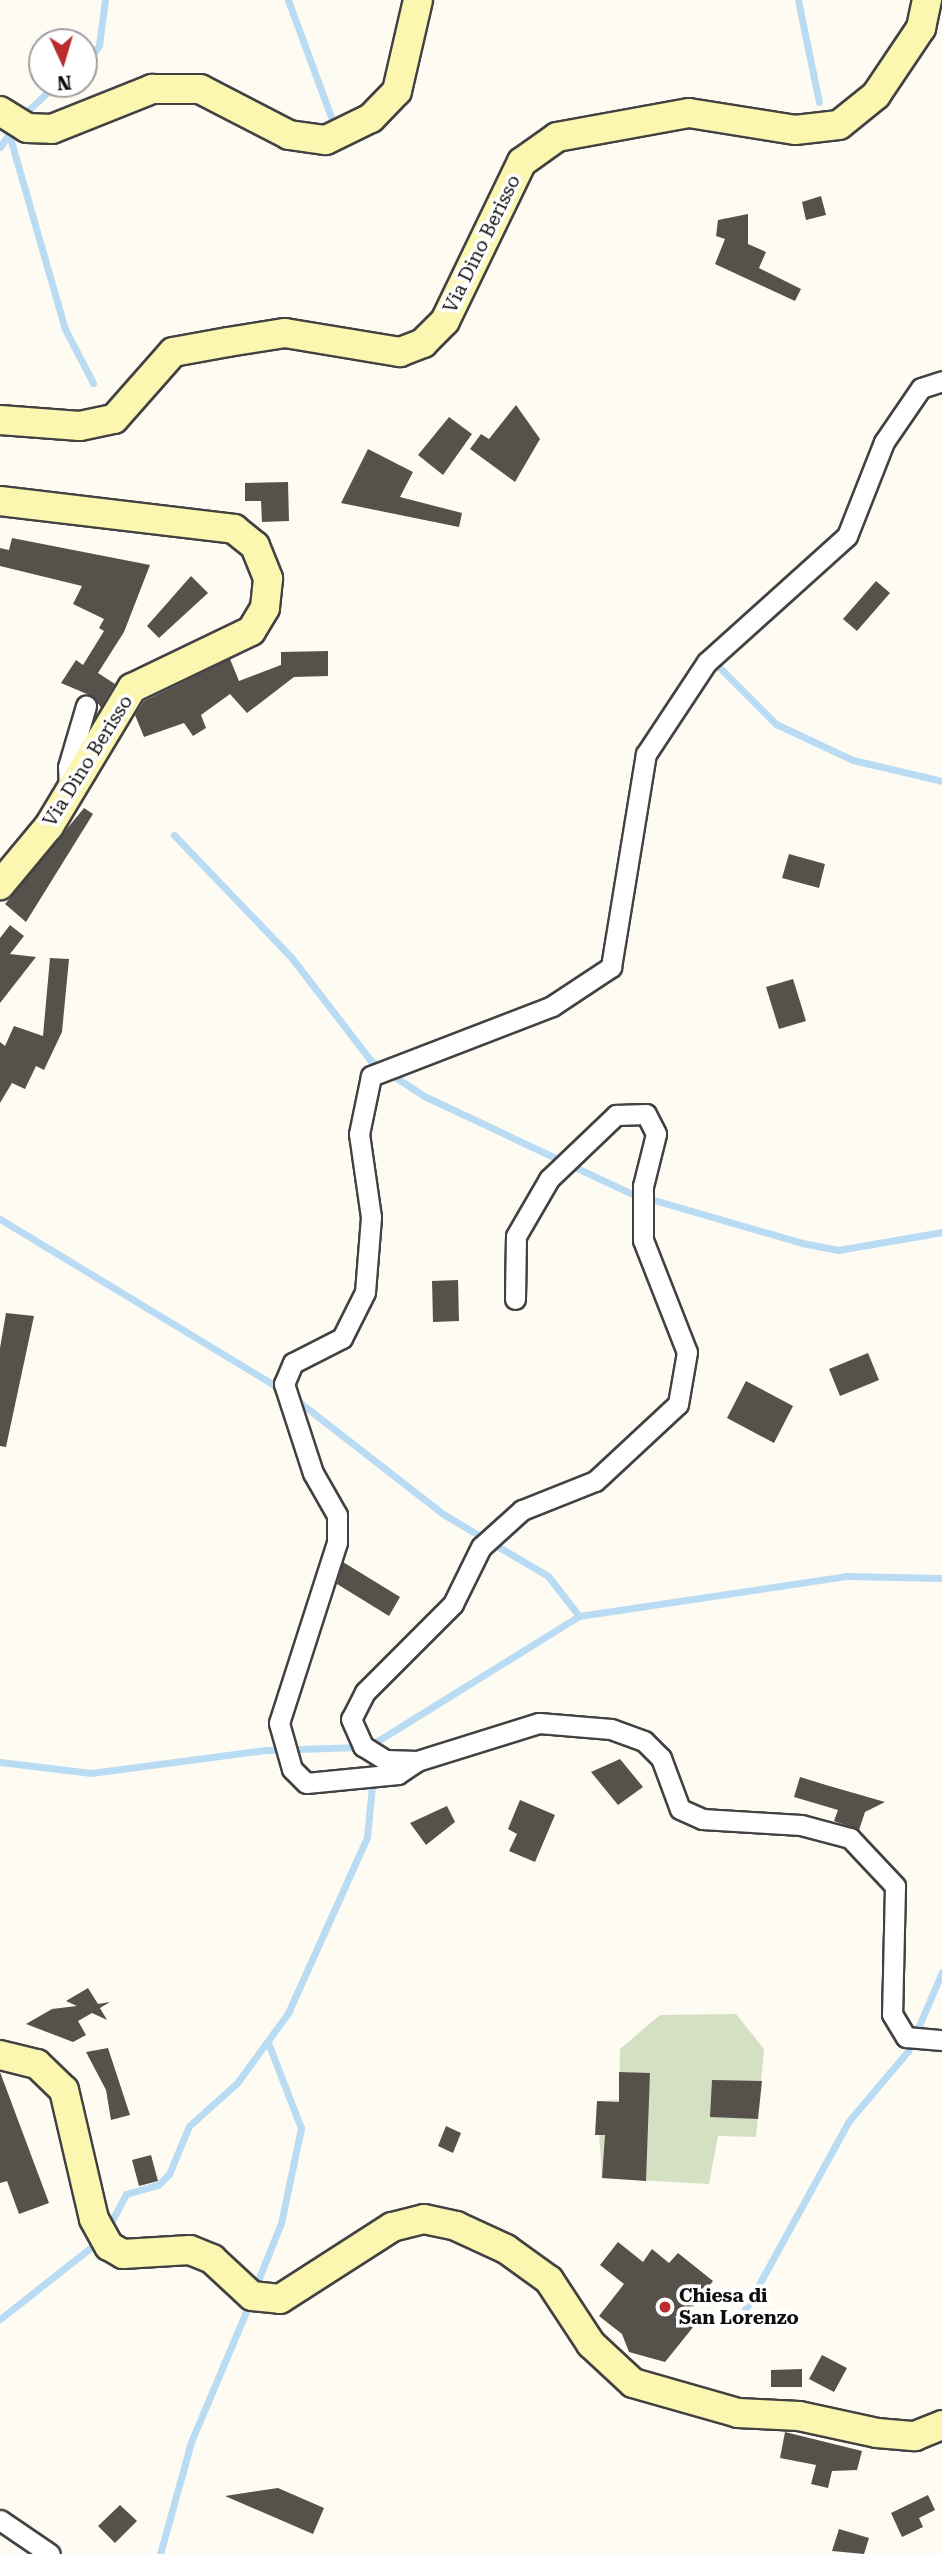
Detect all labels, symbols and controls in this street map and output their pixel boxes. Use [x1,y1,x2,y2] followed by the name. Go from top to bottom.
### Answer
[28,28,98,98] north arrow
[56,70,72,94] text: N
[439,171,525,317] street label: Via Dino Berisso
[38,691,138,831] street label: Via Dino Berisso
[679,2285,799,2329] place label: Chiesa di San Lorenzo
[657,2299,673,2315] marker: Chiesa di San Lorenzo

